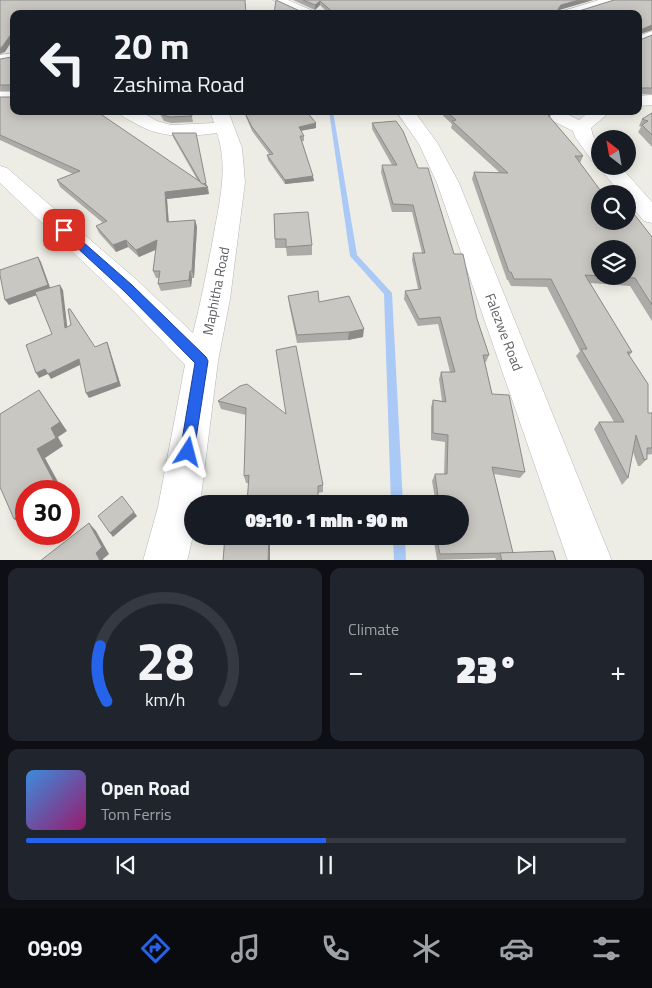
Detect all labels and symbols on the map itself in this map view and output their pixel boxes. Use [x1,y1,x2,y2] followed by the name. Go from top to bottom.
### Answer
[591,130,636,175] north arrow
[43,209,85,251] pin
[197,245,234,337] street label: Maphitha Road
[480,290,529,374] street label: Falezwe Road
[161,425,213,477] position arrow
[15,480,80,545] speed limit sign: 30

